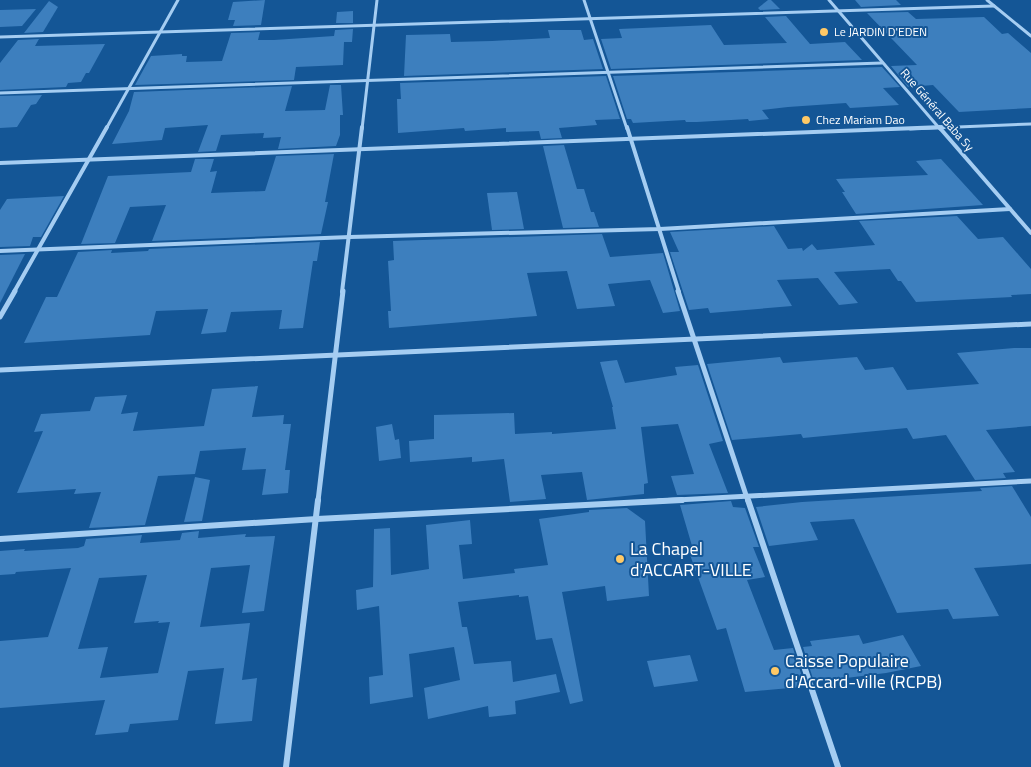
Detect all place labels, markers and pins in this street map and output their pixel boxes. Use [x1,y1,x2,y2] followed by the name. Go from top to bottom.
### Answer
[834,22,927,41] place label: Le JARDIN D'EDEN
[818,26,830,38] marker: Le JARDIN D'EDEN
[816,110,905,129] place label: Chez Mariam Dao
[800,114,812,126] marker: Chez Mariam Dao
[630,535,752,583] place label: La Chapel d'ACCART-VILLE
[614,553,626,565] marker: La Chapel d'ACCART-VILLE
[785,647,942,695] place label: Caisse Populaire d'Accard-ville (RCPB)
[769,665,781,677] marker: Caisse Populaire d'Accard-ville (RCPB)

